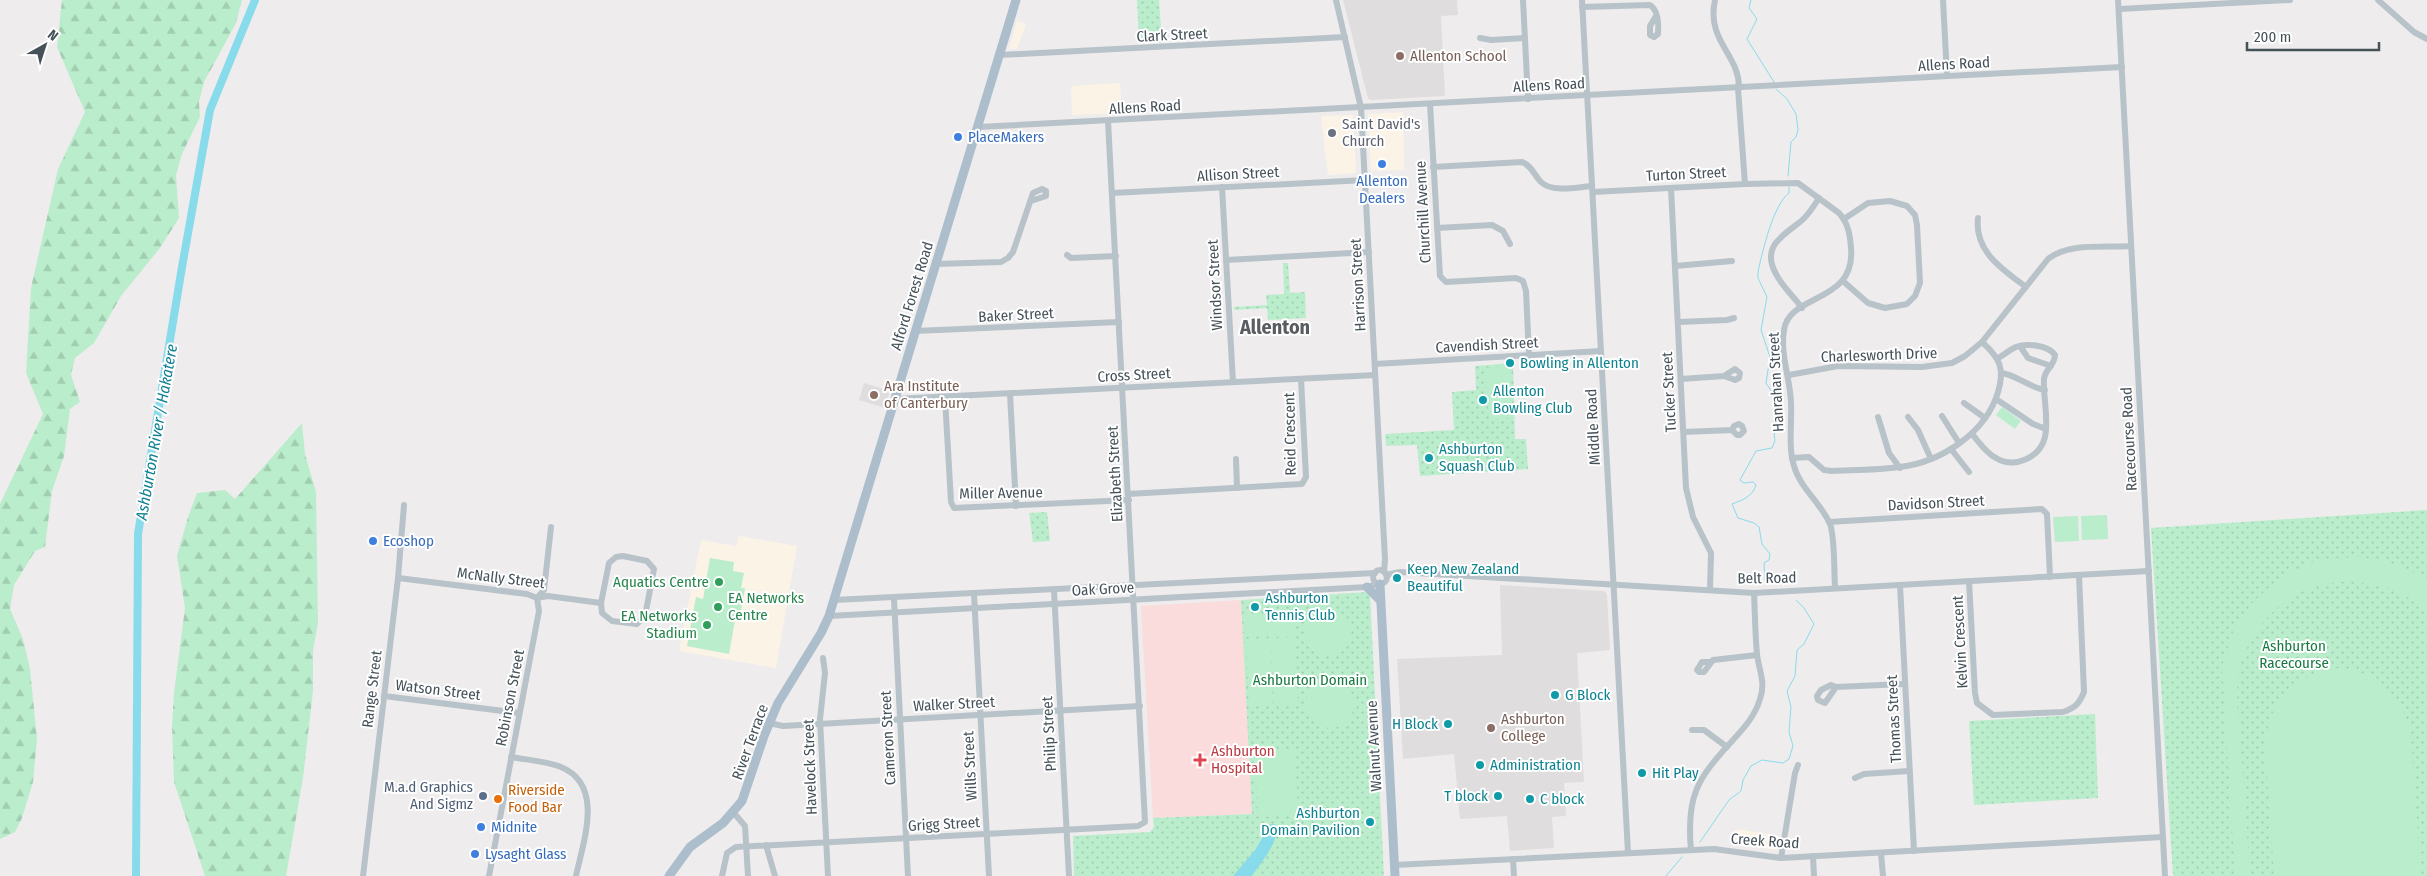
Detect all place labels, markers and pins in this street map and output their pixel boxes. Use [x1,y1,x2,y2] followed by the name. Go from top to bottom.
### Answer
[1410,47,1507,65] place label: Allenton School
[1394,50,1406,62] marker: Allenton School
[1342,115,1420,150] place label: Saint David's Church
[1326,127,1338,139] marker: Saint David's Church
[968,128,1044,146] place label: PlaceMakers
[952,131,964,143] marker: PlaceMakers
[1376,158,1388,170] marker: Allenton Dealers
[1356,172,1408,207] place label: Allenton Dealers
[1520,354,1639,372] place label: Bowling in Allenton
[1504,357,1516,369] marker: Bowling in Allenton
[884,377,968,412] place label: Ara Institute of Canterbury
[1493,382,1572,417] place label: Allenton Bowling Club
[868,389,880,401] marker: Ara Institute of Canterbury
[1477,394,1489,406] marker: Allenton Bowling Club
[1439,440,1515,475] place label: Ashburton Squash Club
[1423,452,1435,464] marker: Ashburton Squash Club
[383,532,434,550] place label: Ecoshop
[367,535,379,547] marker: Ecoshop
[1407,560,1519,595] place label: Keep New Zealand Beautiful
[1391,572,1403,584] marker: Keep New Zealand Beautiful
[613,573,709,591] place label: Aquatics Centre
[713,576,725,588] marker: Aquatics Centre
[728,589,804,624] place label: EA Networks Centre
[1265,589,1335,624] place label: Ashburton Tennis Club
[712,601,724,613] marker: EA Networks Centre
[1249,601,1261,613] marker: Ashburton Tennis Club
[621,607,697,642] place label: EA Networks Stadium
[701,619,713,631] marker: EA Networks Stadium
[1565,686,1611,704] place label: G Block
[1549,689,1561,701] marker: G Block
[1501,710,1565,745] place label: Ashburton College
[1392,715,1438,733] place label: H Block
[1442,718,1454,730] marker: H Block
[1485,722,1497,734] marker: Ashburton College
[1211,742,1275,777] place label: Ashburton Hospital
[1193,753,1207,767] marker: Ashburton Hospital
[1490,756,1581,774] place label: Administration
[1474,759,1486,771] marker: Administration
[1652,764,1699,782] place label: Hit Play
[1636,767,1648,779] marker: Hit Play
[384,778,473,813] place label: M.a.d Graphics And Sigmz
[508,781,565,816] place label: Riverside Food Bar
[1444,787,1488,805] place label: T block
[477,790,489,802] marker: M.a.d Graphics And Sigmz
[1492,790,1504,802] marker: T block
[1540,790,1584,808] place label: C block
[492,793,504,805] marker: Riverside Food Bar
[1524,793,1536,805] marker: C block
[1261,804,1360,839] place label: Ashburton Domain Pavilion
[1364,816,1376,828] marker: Ashburton Domain Pavilion
[491,818,537,836] place label: Midnite
[475,821,487,833] marker: Midnite
[485,845,567,863] place label: Lysaght Glass
[469,848,481,860] marker: Lysaght Glass

